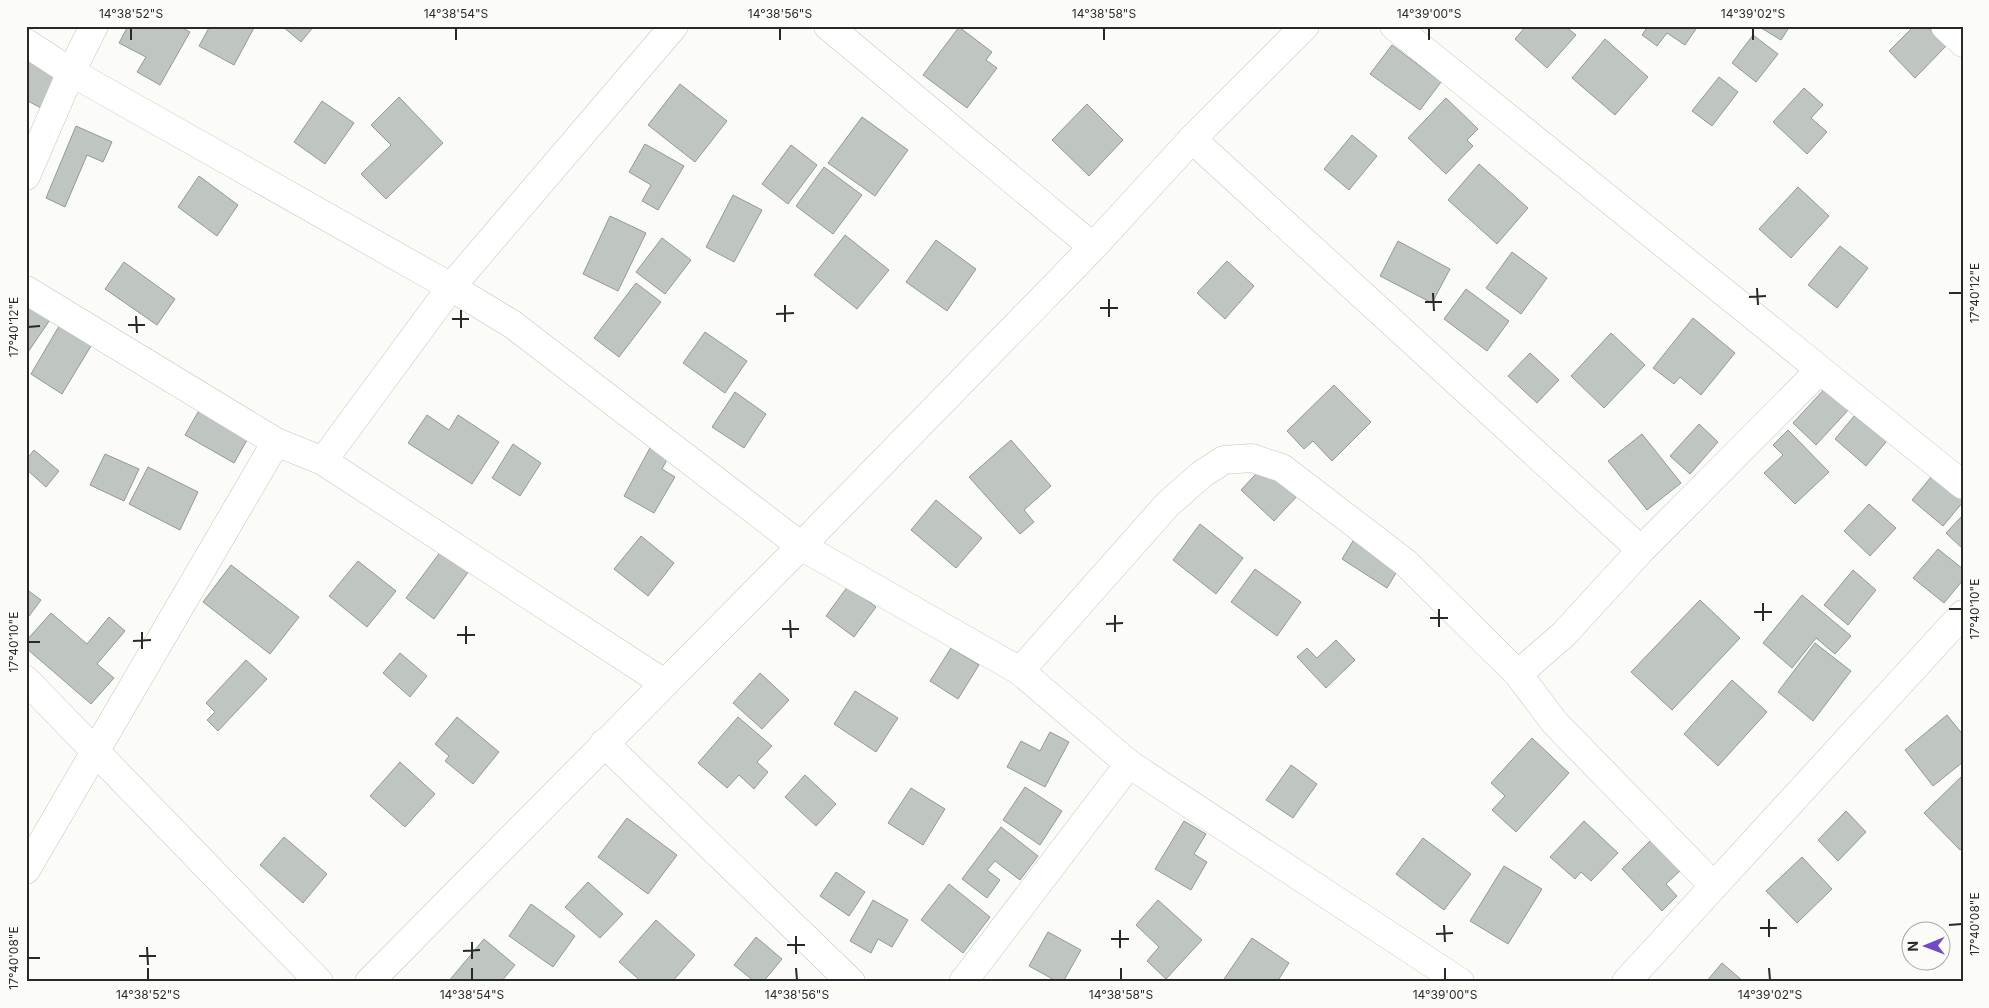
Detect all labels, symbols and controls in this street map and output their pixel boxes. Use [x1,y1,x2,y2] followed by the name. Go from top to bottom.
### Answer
[99,6,163,21] text: 14°38'52"S
[424,6,489,21] text: 14°38'54"S
[748,6,812,21] text: 14°38'56"S
[1072,6,1136,21] text: 14°38'58"S
[1397,6,1462,21] text: 14°39'00"S
[1721,6,1786,21] text: 14°39'02"S
[1967,263,1982,323] text: 17°40'12"E
[6,297,21,357] text: 17°40'12"E
[1967,579,1982,639] text: 17°40'10"E
[6,612,21,672] text: 17°40'10"E
[1967,892,1982,956] text: 17°40'08"E
[1902,920,1952,970] north arrow
[6,926,21,990] text: 17°40'08"E
[1904,941,1921,952] text: N
[116,987,180,1002] text: 14°38'52"S
[440,987,505,1002] text: 14°38'54"S
[765,987,829,1002] text: 14°38'56"S
[1089,987,1153,1002] text: 14°38'58"S
[1413,987,1478,1002] text: 14°39'00"S
[1738,987,1803,1002] text: 14°39'02"S

